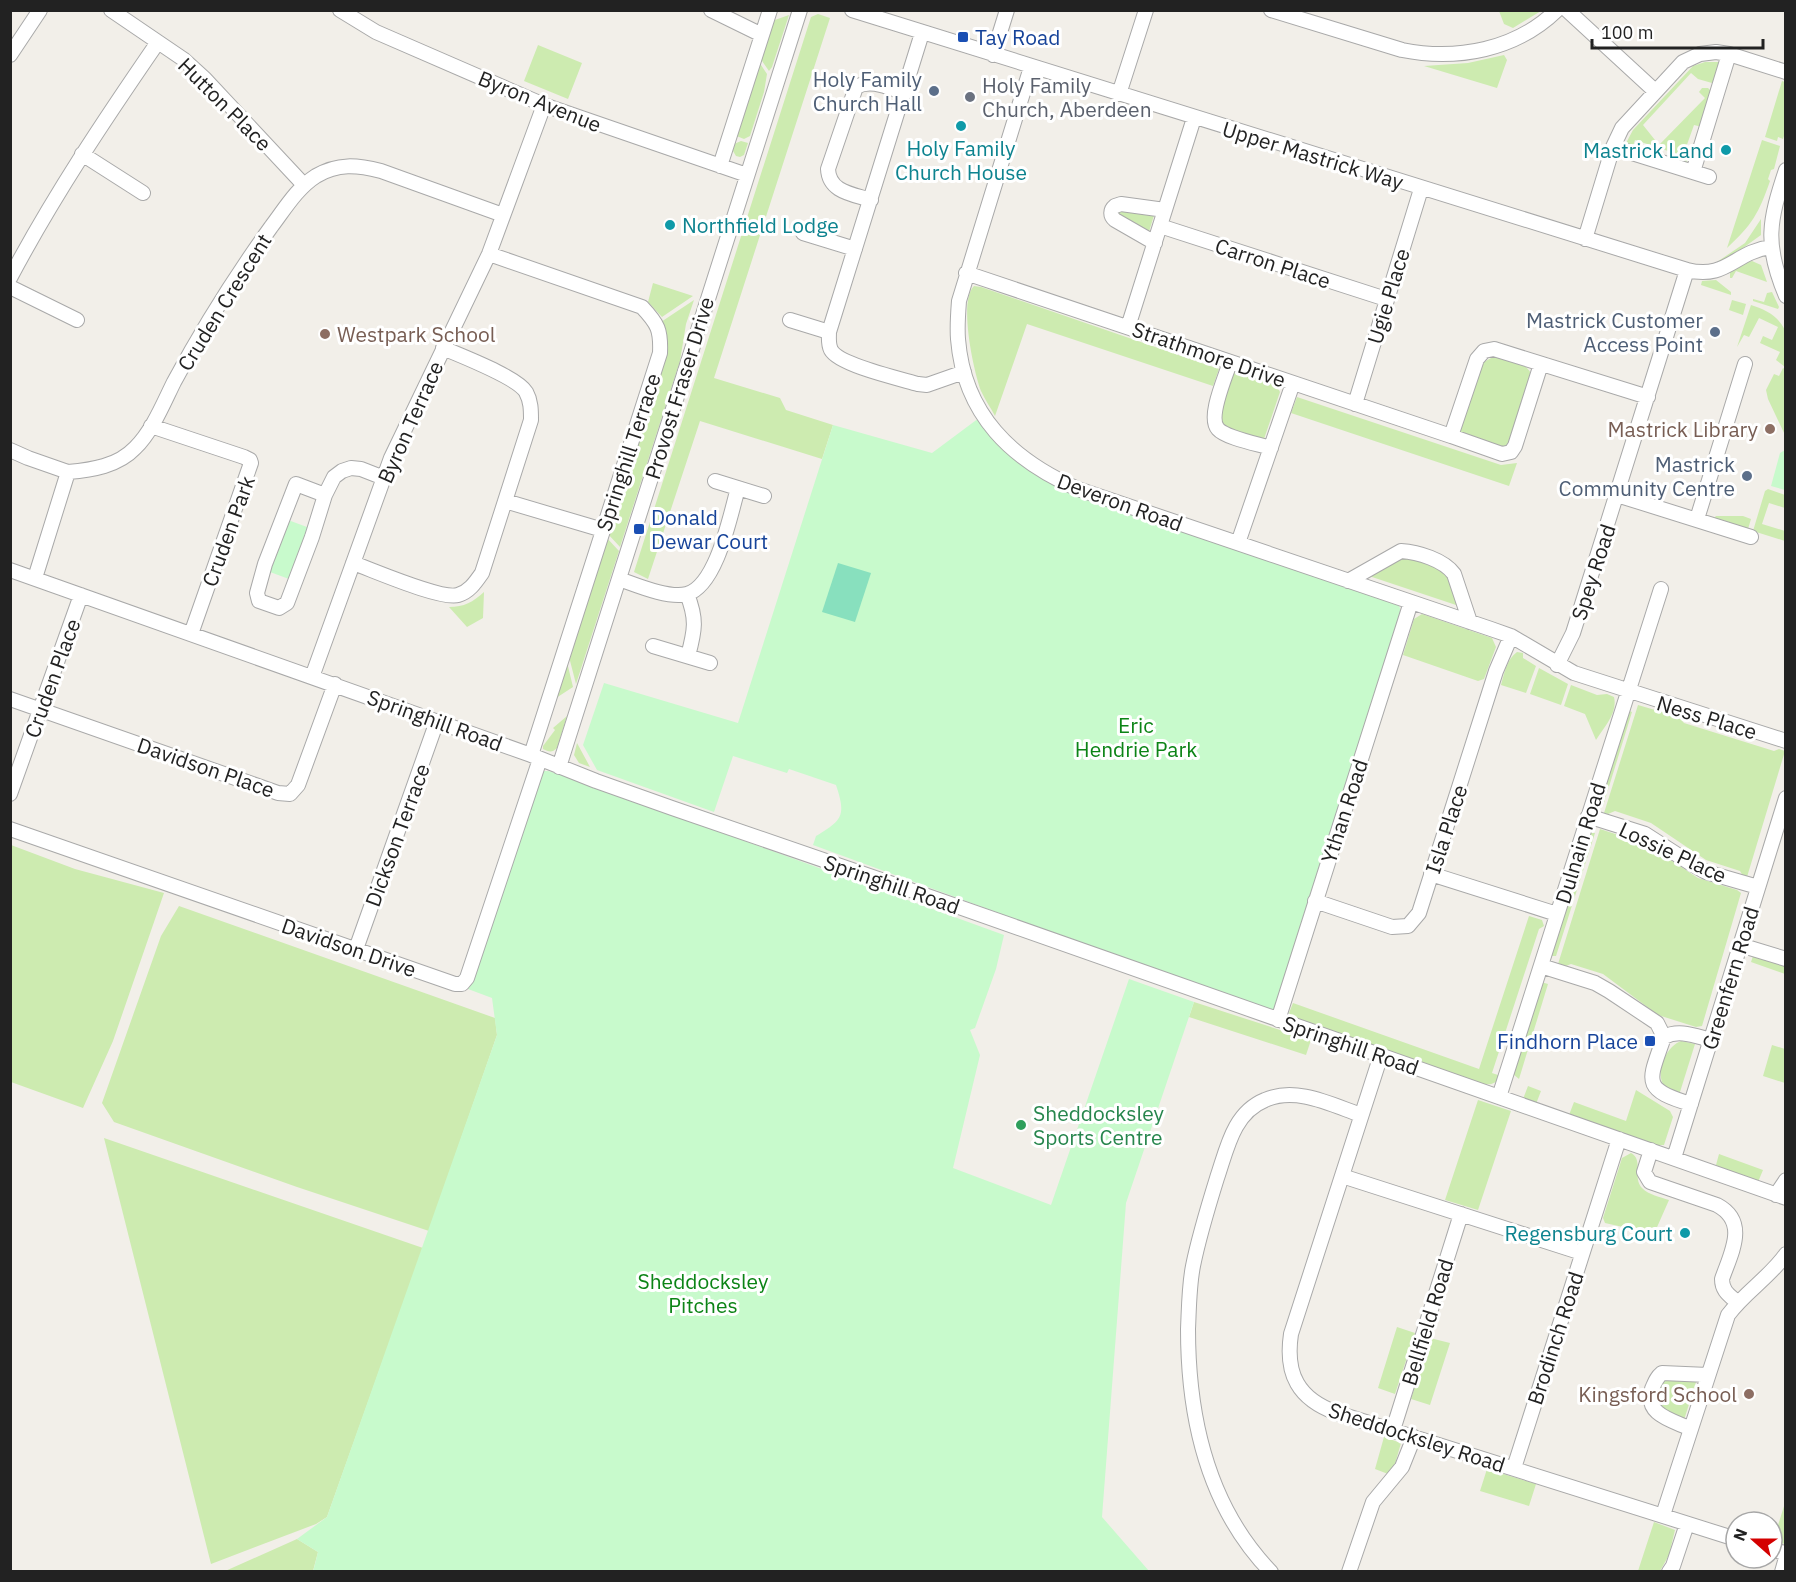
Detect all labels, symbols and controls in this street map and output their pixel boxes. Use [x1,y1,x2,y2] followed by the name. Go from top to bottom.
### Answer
[1592,12,1763,50] scale bar
[1601,21,1653,44] text: 100 m
[975,23,1060,51] place label: Tay Road
[956,30,970,44] marker: Tay Road
[172,51,278,157] street label: Hutton Place
[474,64,606,138] street label: Byron Avenue
[813,65,923,117] place label: Holy Family Church Hall
[982,71,1152,123] place label: Holy Family Church, Aberdeen
[927,84,941,98] marker: Holy Family Church Hall
[963,90,977,104] marker: Holy Family Church, Aberdeen
[1219,114,1408,196] street label: Upper Mastrick Way
[954,119,968,133] marker: Holy Family Church House
[895,134,1027,186] place label: Holy Family Church House
[1583,136,1714,164] place label: Mastrick Land
[1719,143,1733,157] marker: Mastrick Land
[682,211,839,239] place label: Northfield Lodge
[663,218,677,232] marker: Northfield Lodge
[171,228,277,376] street label: Cruden Crescent
[1212,231,1334,295] street label: Carron Place
[1360,245,1416,347] street label: Ugie Place
[638,293,720,483] street label: Provost Fraser Drive
[1526,306,1703,358] place label: Mastrick Customer Access Point
[1128,315,1290,393] street label: Strathmore Drive
[337,320,496,348] place label: Westpark School
[1708,325,1722,339] marker: Mastrick Customer Access Point
[318,327,332,341] marker: Westpark School
[371,357,449,487] street label: Byron Terrace
[589,369,667,535] street label: Springhill Terrace
[1608,415,1759,443] place label: Mastrick Library
[1763,422,1777,436] marker: Mastrick Library
[1559,450,1735,502] place label: Mastrick Community Centre
[1053,466,1187,538] street label: Deveron Road
[1740,469,1754,483] marker: Mastrick Community Centre
[195,472,261,590] street label: Cruden Park
[651,503,768,555] place label: Donald Dewar Court
[1564,520,1622,624] street label: Spey Road
[632,522,646,536] marker: Donald Dewar Court
[17,615,87,741] street label: Cruden Place
[363,683,507,757] street label: Springhill Road
[1654,689,1760,745] street label: Ness Place
[1075,711,1197,763] park label: Eric Hendrie Park
[134,730,278,804] street label: Davidson Place
[1314,755,1374,867] street label: Ythan Road
[358,760,436,910] street label: Dickson Terrace
[1548,779,1612,907] street label: Dulnain Road
[1418,781,1474,877] street label: Isla Place
[1615,815,1731,889] street label: Lossie Place
[820,848,964,920] street label: Springhill Road
[1695,903,1765,1053] street label: Greenfern Road
[278,911,420,983] street label: Davidson Drive
[1279,1009,1423,1081] street label: Springhill Road
[1497,1027,1638,1055] place label: Findhorn Place
[1643,1034,1657,1048] marker: Findhorn Place
[1033,1099,1165,1151] place label: Sheddocksley Sports Centre
[1014,1118,1028,1132] marker: Sheddocksley Sports Centre
[1504,1219,1673,1247] place label: Regensburg Court
[1678,1226,1692,1240] marker: Regensburg Court
[1394,1255,1460,1389] street label: Bellfield Road
[637,1267,769,1319] park label: Sheddocksley Pitches
[1520,1268,1590,1408] street label: Brodinch Road
[1578,1380,1737,1408] place label: Kingsford School
[1742,1387,1756,1401] marker: Kingsford School
[1325,1395,1509,1479] street label: Sheddocksley Road
[1724,1510,1784,1570] north arrow
[1729,1526,1751,1544] text: N

